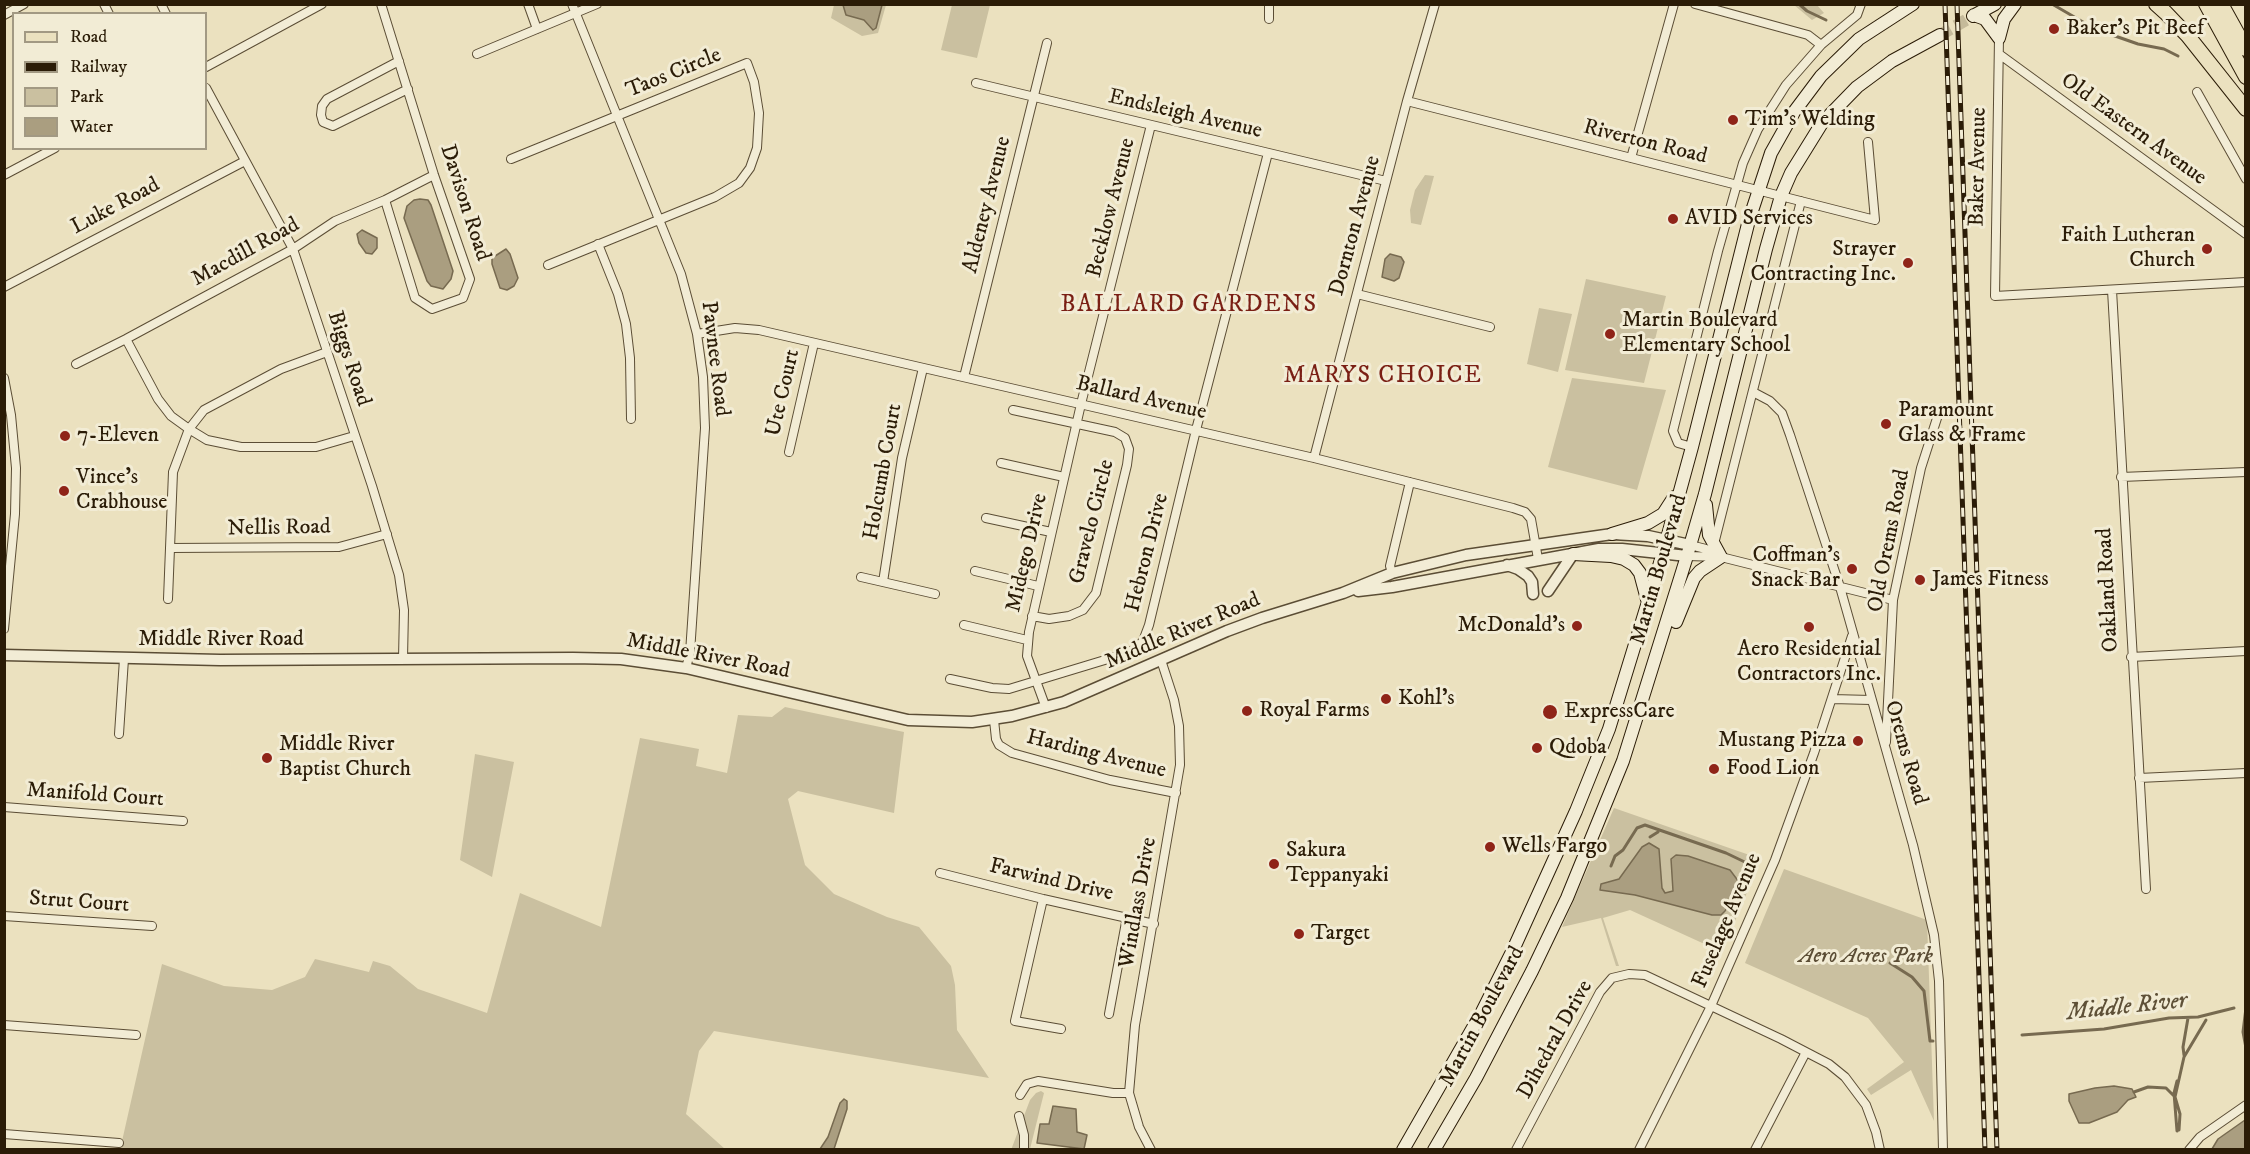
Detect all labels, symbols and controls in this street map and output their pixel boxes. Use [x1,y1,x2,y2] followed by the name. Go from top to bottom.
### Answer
[12,12,207,150] legend
[2066,16,2204,42] place label: Baker's Pit Beef
[2047,22,2061,36] marker: Baker's Pit Beef
[70,26,107,48] text: Road
[623,43,725,105] street label: Taos Circle
[70,56,127,78] text: Railway
[2055,68,2211,192] street label: Old Eastern Avenue
[1106,84,1264,146] street label: Endsleigh Avenue
[70,86,104,108] text: Park
[1745,107,1875,133] place label: Tim’s Welding
[1965,107,1993,227] street label: Baker Avenue
[1726,113,1740,127] marker: Tim’s Welding
[1580,115,1710,171] street label: Riverton Road
[70,116,113,138] text: Water
[958,134,1018,276] street label: Aldeney Avenue
[1082,136,1142,280] street label: Becklow Avenue
[433,141,495,265] street label: Davison Road
[1325,153,1387,299] street label: Dornton Avenue
[67,173,165,241] street label: Luke Road
[1685,206,1813,232] place label: AVID Services
[1666,212,1680,226] marker: AVID Services
[188,213,304,293] street label: Macdill Road
[2061,223,2195,274] place label: Faith Lutheran Church
[1750,237,1896,288] place label: Strayer Contracting Inc.
[2200,242,2214,256] marker: Faith Lutheran Church
[1901,256,1915,270] marker: Strayer Contracting Inc.
[1061,292,1317,320] district label: BALLARD GARDENS
[694,300,734,418] street label: Pawnee Road
[320,308,376,410] street label: Biggs Road
[1622,308,1790,360] place label: Martin Boulevard Elementary School
[1603,327,1617,341] marker: Martin Boulevard Elementary School
[761,347,807,439] street label: Ute Court
[1283,363,1483,391] district label: MARYS CHOICE
[1073,371,1209,427] street label: Ballard Avenue
[1898,398,2026,450] place label: Paramount Glass & Frame
[859,402,909,542] street label: Holcumb Court
[1879,417,1893,431] marker: Paramount Glass & Frame
[77,423,159,449] place label: 7-Eleven
[58,429,72,443] marker: 7-Eleven
[1065,457,1121,587] street label: Gravelo Circle
[76,465,167,516] place label: Vince’s Crabhouse
[1863,467,1917,615] street label: Old Orems Road
[57,484,71,498] marker: Vince’s Crabhouse
[1002,491,1054,615] street label: Midego Drive
[1120,491,1176,615] street label: Hebron Drive
[1626,492,1694,648] street label: Martin Boulevard
[227,515,331,543] street label: Nellis Road
[2093,527,2125,653] street label: Oakland Road
[1751,543,1840,594] place label: Coffman's Snack Bar
[1845,562,1859,576] marker: Coffman's Snack Bar
[1932,567,2049,593] place label: James Fitness
[1913,573,1927,587] marker: James Fitness
[1102,587,1264,677] street label: Middle River Road
[1458,613,1565,639] place label: McDonald's
[1570,619,1584,633] marker: McDonald's
[1802,620,1816,634] marker: Aero Residential Contractors Inc.
[138,627,304,653] street label: Middle River Road
[624,628,792,686] street label: Middle River Road
[1737,637,1881,688] place label: Aero Residential Contractors Inc.
[1398,686,1455,712] place label: Kohl's
[1379,692,1393,706] marker: Kohl's
[1259,698,1370,724] place label: Royal Farms
[1878,698,1932,808] street label: Orems Road
[1564,699,1675,725] place label: ExpressCare
[1541,703,1559,721] marker: ExpressCare
[1240,704,1254,718] marker: Royal Farms
[1023,725,1169,785] street label: Harding Avenue
[1718,728,1846,754] place label: Mustang Pizza
[279,732,411,784] place label: Middle River Baptist Church
[1851,734,1865,748] marker: Mustang Pizza
[1549,735,1607,761] place label: Qdoba
[1530,741,1544,755] marker: Qdoba
[260,751,274,765] marker: Middle River Baptist Church
[1726,756,1820,782] place label: Food Lion
[1707,762,1721,776] marker: Food Lion
[25,778,165,814] street label: Manifold Court
[1502,834,1607,860] place label: Wells Fargo
[1114,835,1164,971] street label: Windlass Drive
[1286,838,1389,890] place label: Sakura Teppanyaki
[1483,840,1497,854] marker: Wells Fargo
[1688,850,1768,992] street label: Fuselage Avenue
[986,854,1116,908] street label: Farwind Drive
[1267,857,1281,871] marker: Sakura Teppanyaki
[28,886,130,920] street label: Strut Court
[1311,921,1370,947] place label: Target
[1292,927,1306,941] marker: Target
[1435,942,1531,1092] street label: Martin Boulevard
[1799,944,1933,970] park label: Aero Acres Park
[1513,976,1599,1104] street label: Dihedral Drive
[2065,987,2189,1029] water label: Middle River

